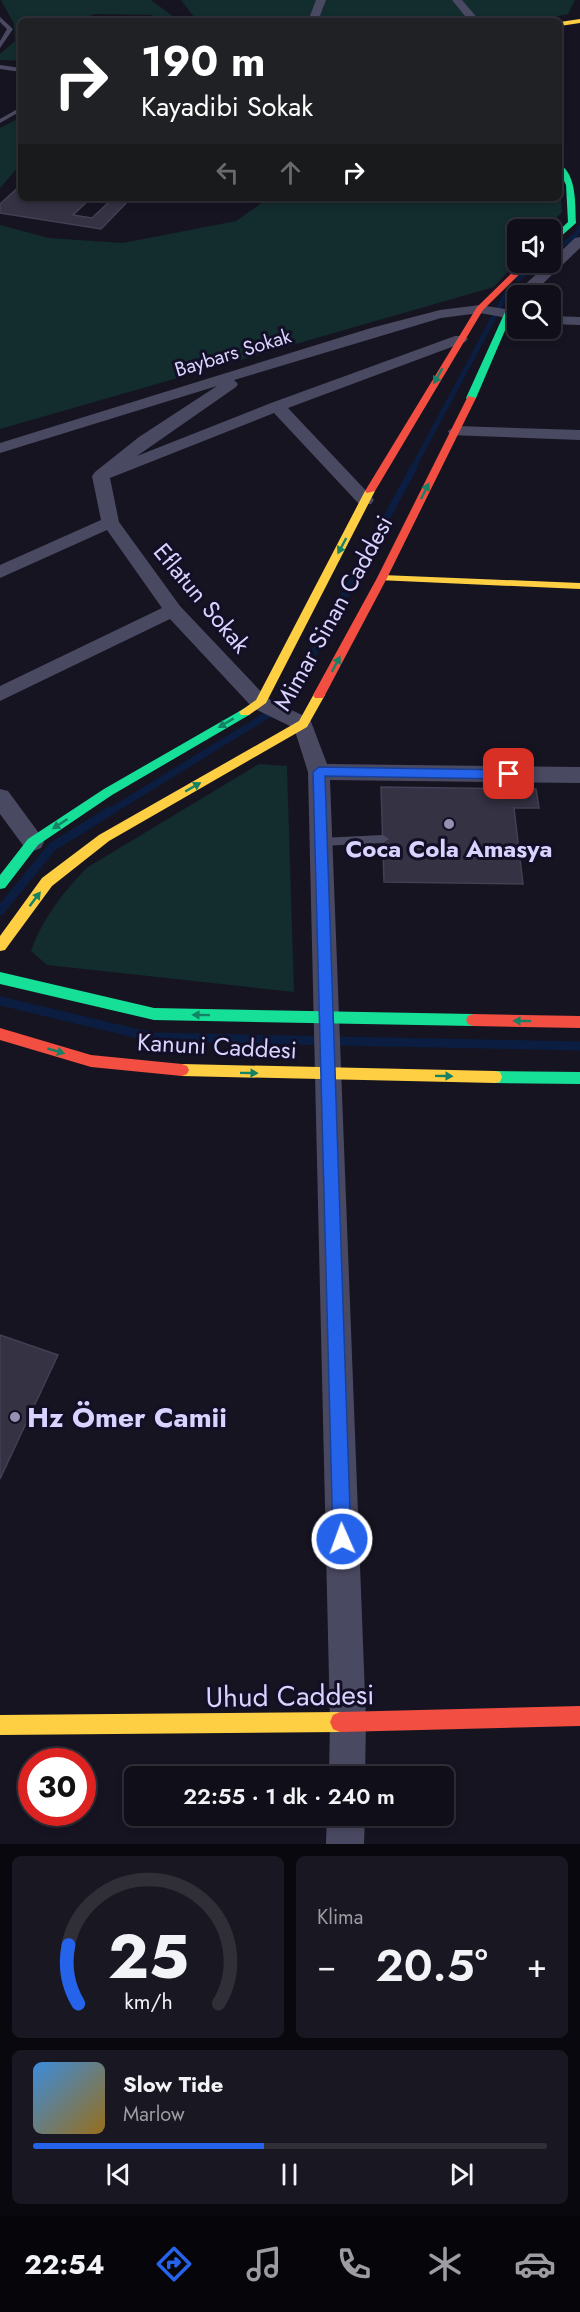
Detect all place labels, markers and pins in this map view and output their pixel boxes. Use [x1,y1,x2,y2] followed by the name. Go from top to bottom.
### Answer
[483,748,534,799] pin
[442,817,456,831] marker: Coca Cola Amasya
[345,831,553,866] place label: Coca Cola Amasya
[27,1397,227,1438] place label: Hz Ömer Camii
[8,1410,22,1424] marker: Hz Ömer Camii

